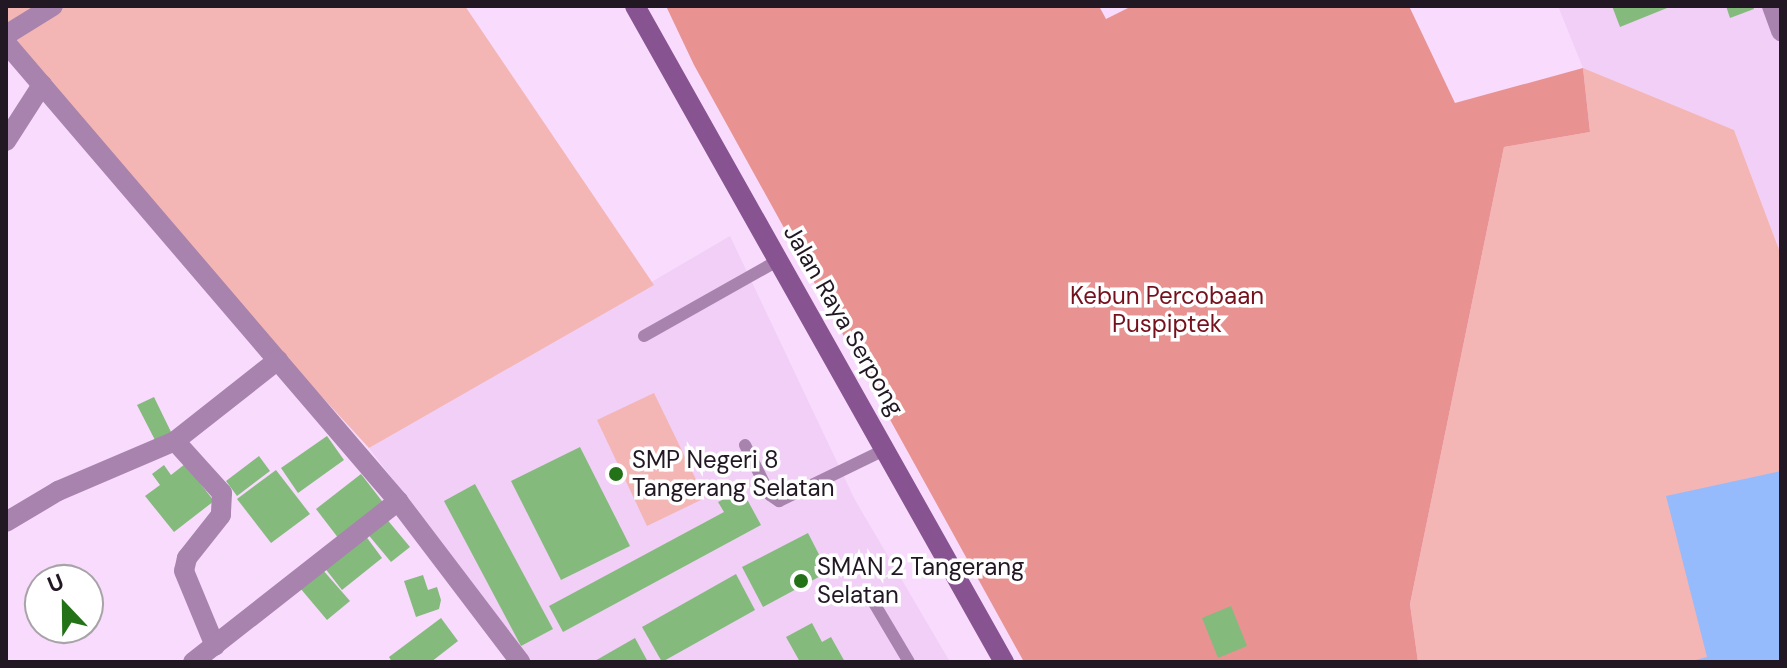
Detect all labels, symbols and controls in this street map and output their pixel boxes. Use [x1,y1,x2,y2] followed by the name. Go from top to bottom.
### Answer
[778,220,910,420] street label: Jalan Raya Serpong
[1070,282,1264,338] park label: Kebun Percobaan Puspiptek
[632,446,834,502] place label: SMP Negeri 8 Tangerang Selatan
[607,465,625,483] marker: SMP Negeri 8 Tangerang Selatan
[817,553,1024,609] place label: SMAN 2 Tangerang Selatan
[24,564,104,644] north arrow
[43,567,68,599] text: U
[792,572,810,590] marker: SMAN 2 Tangerang Selatan

